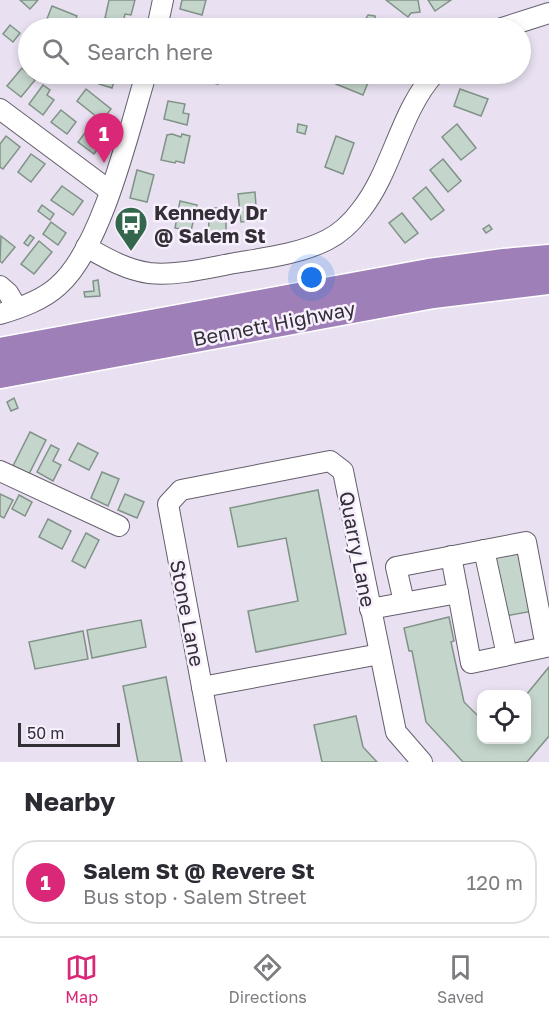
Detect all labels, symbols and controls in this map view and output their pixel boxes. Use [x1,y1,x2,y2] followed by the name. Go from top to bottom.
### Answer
[18,18,531,84] search box
[39,35,72,68] icon: search
[87,38,213,65] text: Search here
[84,114,124,163] pin: 1
[154,200,267,247] place label: Kennedy Dr @ Salem St
[113,205,149,252] bus stop icon: Kennedy Dr @ Salem St
[297,263,326,292] your location
[191,295,357,351] street label: Bennett Highway
[335,489,381,609] street label: Quarry Lane
[166,558,210,668] street label: Stone Lane
[477,690,531,744] map controls
[477,690,531,744] button: locate
[18,720,120,748] scale bar
[27,723,64,743] text: 50 m
[24,786,115,817] text: Nearby
[83,857,314,884] text: Salem St @ Revere St
[40,870,51,894] text: 1
[467,870,523,894] text: 120 m
[83,884,307,908] text: Bus stop · Salem Street
[65,951,98,1007] tab: Map
[229,951,307,1007] tab: Directions
[437,951,484,1007] tab: Saved

